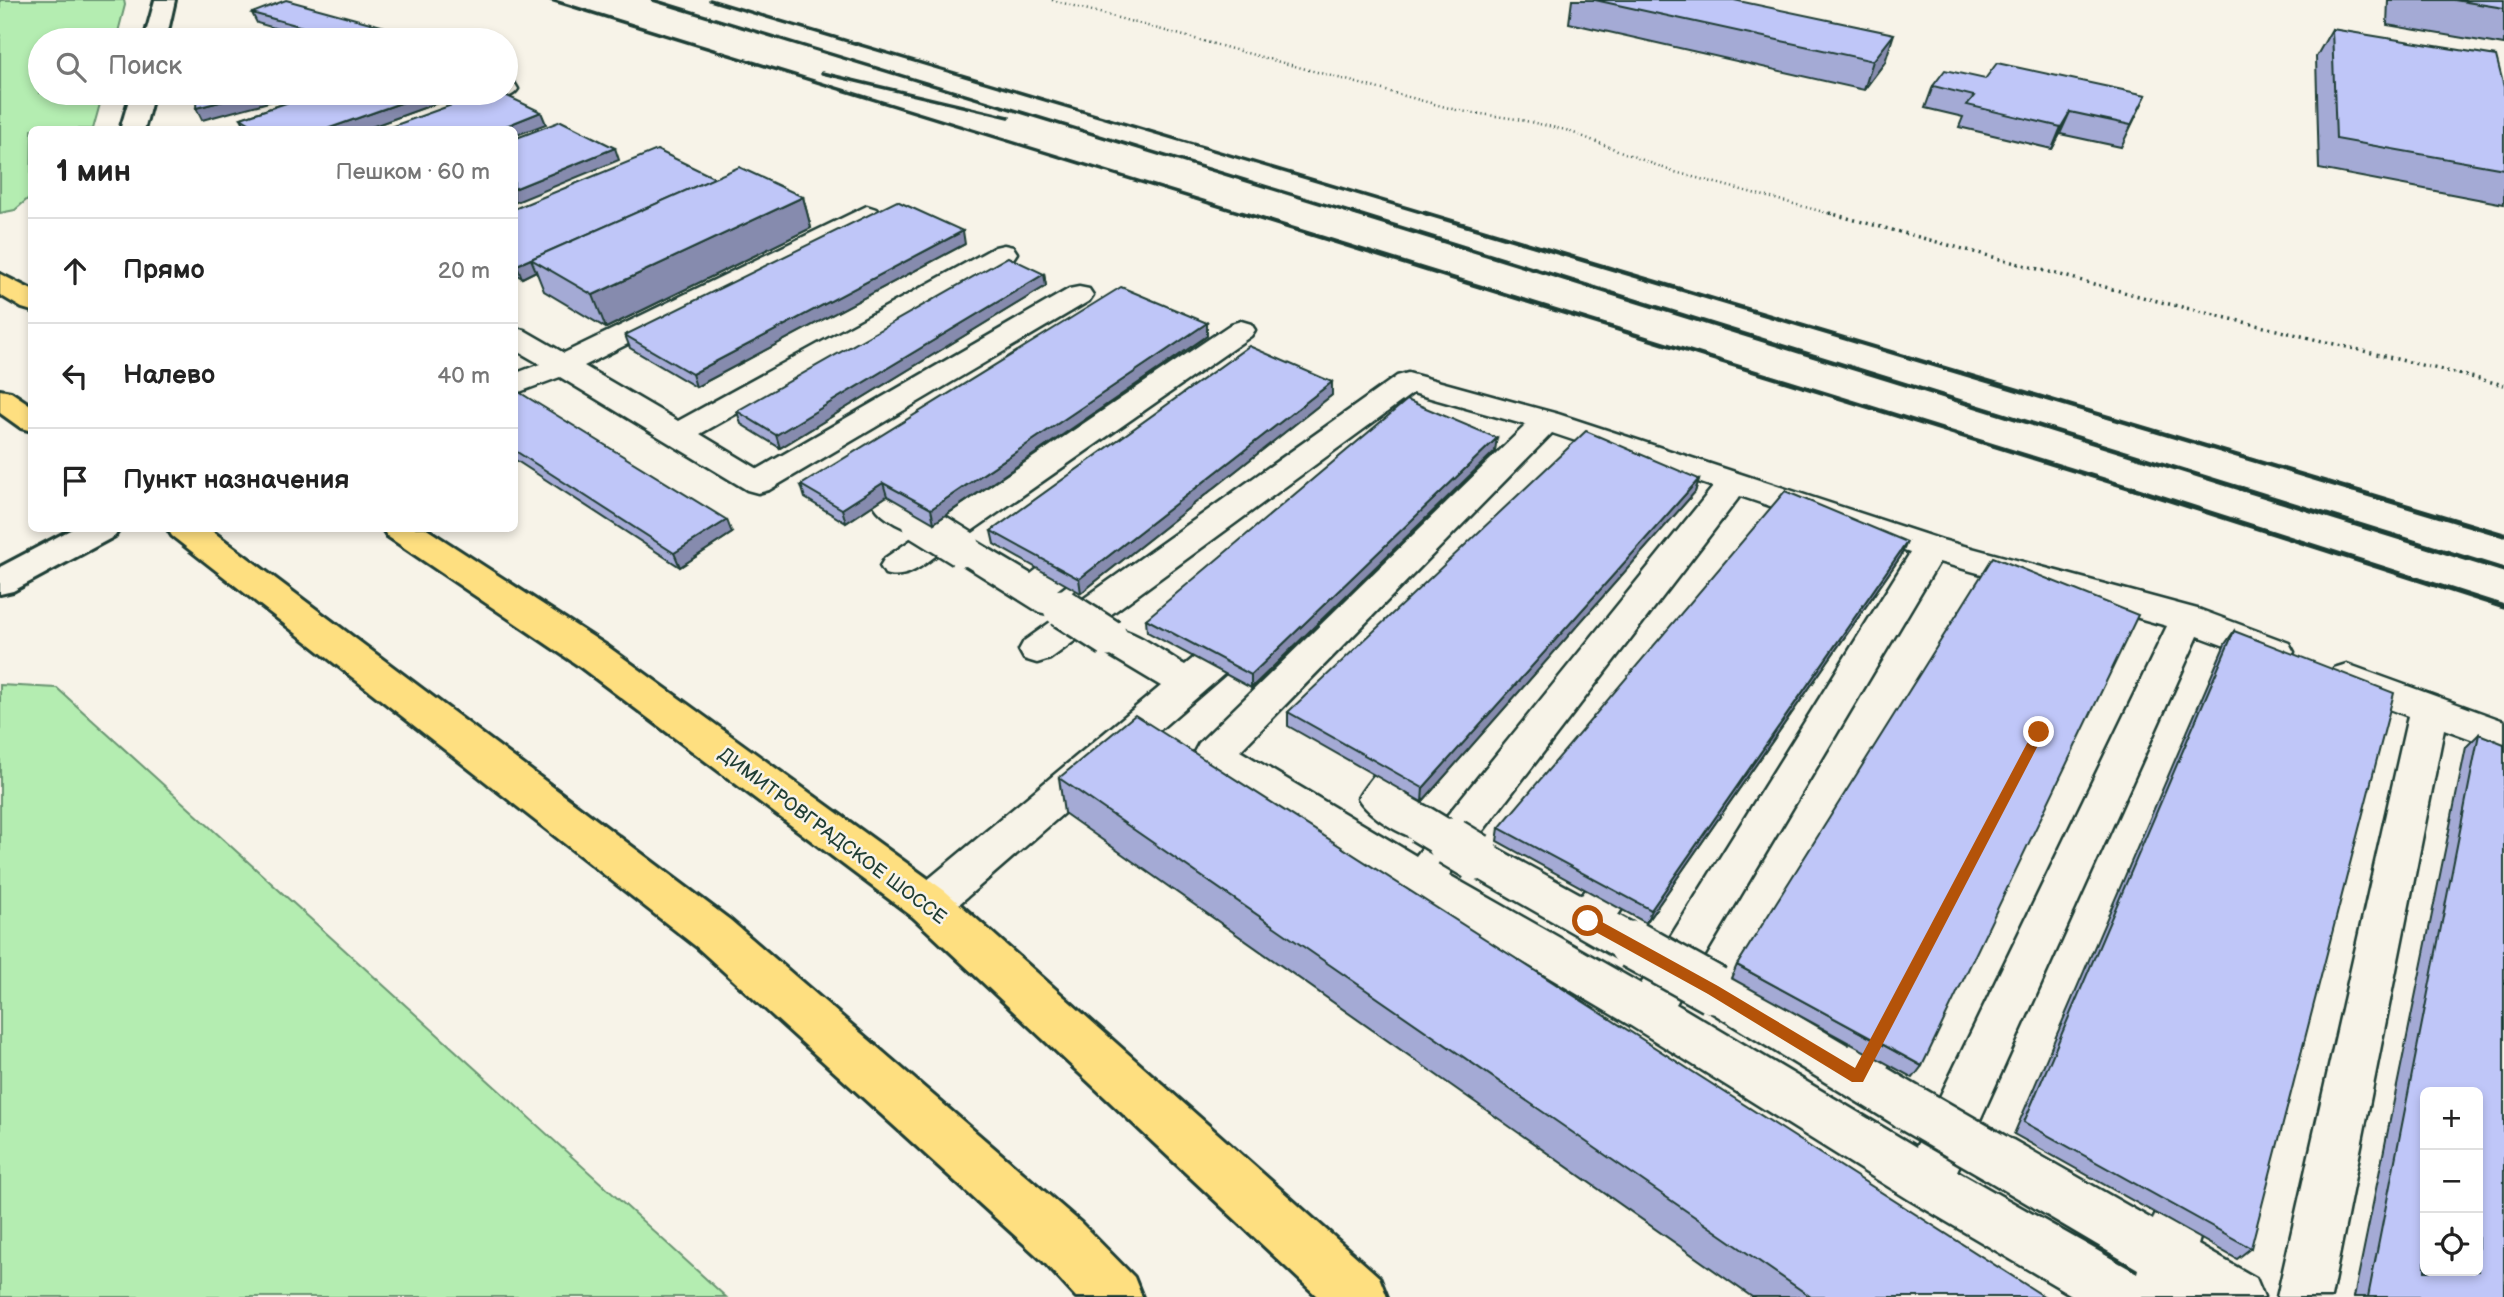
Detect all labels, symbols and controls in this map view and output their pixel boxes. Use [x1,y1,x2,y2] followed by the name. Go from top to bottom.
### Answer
[28,28,518,105] search box
[52,48,90,86] icon: search
[108,51,182,82] text: Поиск
[56,154,131,190] text: 1 мин
[335,158,490,186] text: Пешком · 60 m
[56,252,94,290] icon: ahead
[123,255,205,286] text: Прямо
[438,257,490,285] text: 20 m
[56,357,94,395] icon: left
[123,360,215,391] text: Налево
[437,362,490,390] text: 40 m
[56,462,94,500] icon: arrive
[123,465,349,496] text: Пункт назначения
[2023,716,2054,747] route end
[714,743,951,929] street label: ДИМИТРОВГРАДСКОЕ ШОССЕ
[1572,905,1603,936] route start
[2420,1087,2483,1276] map controls
[2420,1087,2483,1150] button: +
[2420,1150,2483,1213] button: −
[2420,1213,2483,1276] button: locate

